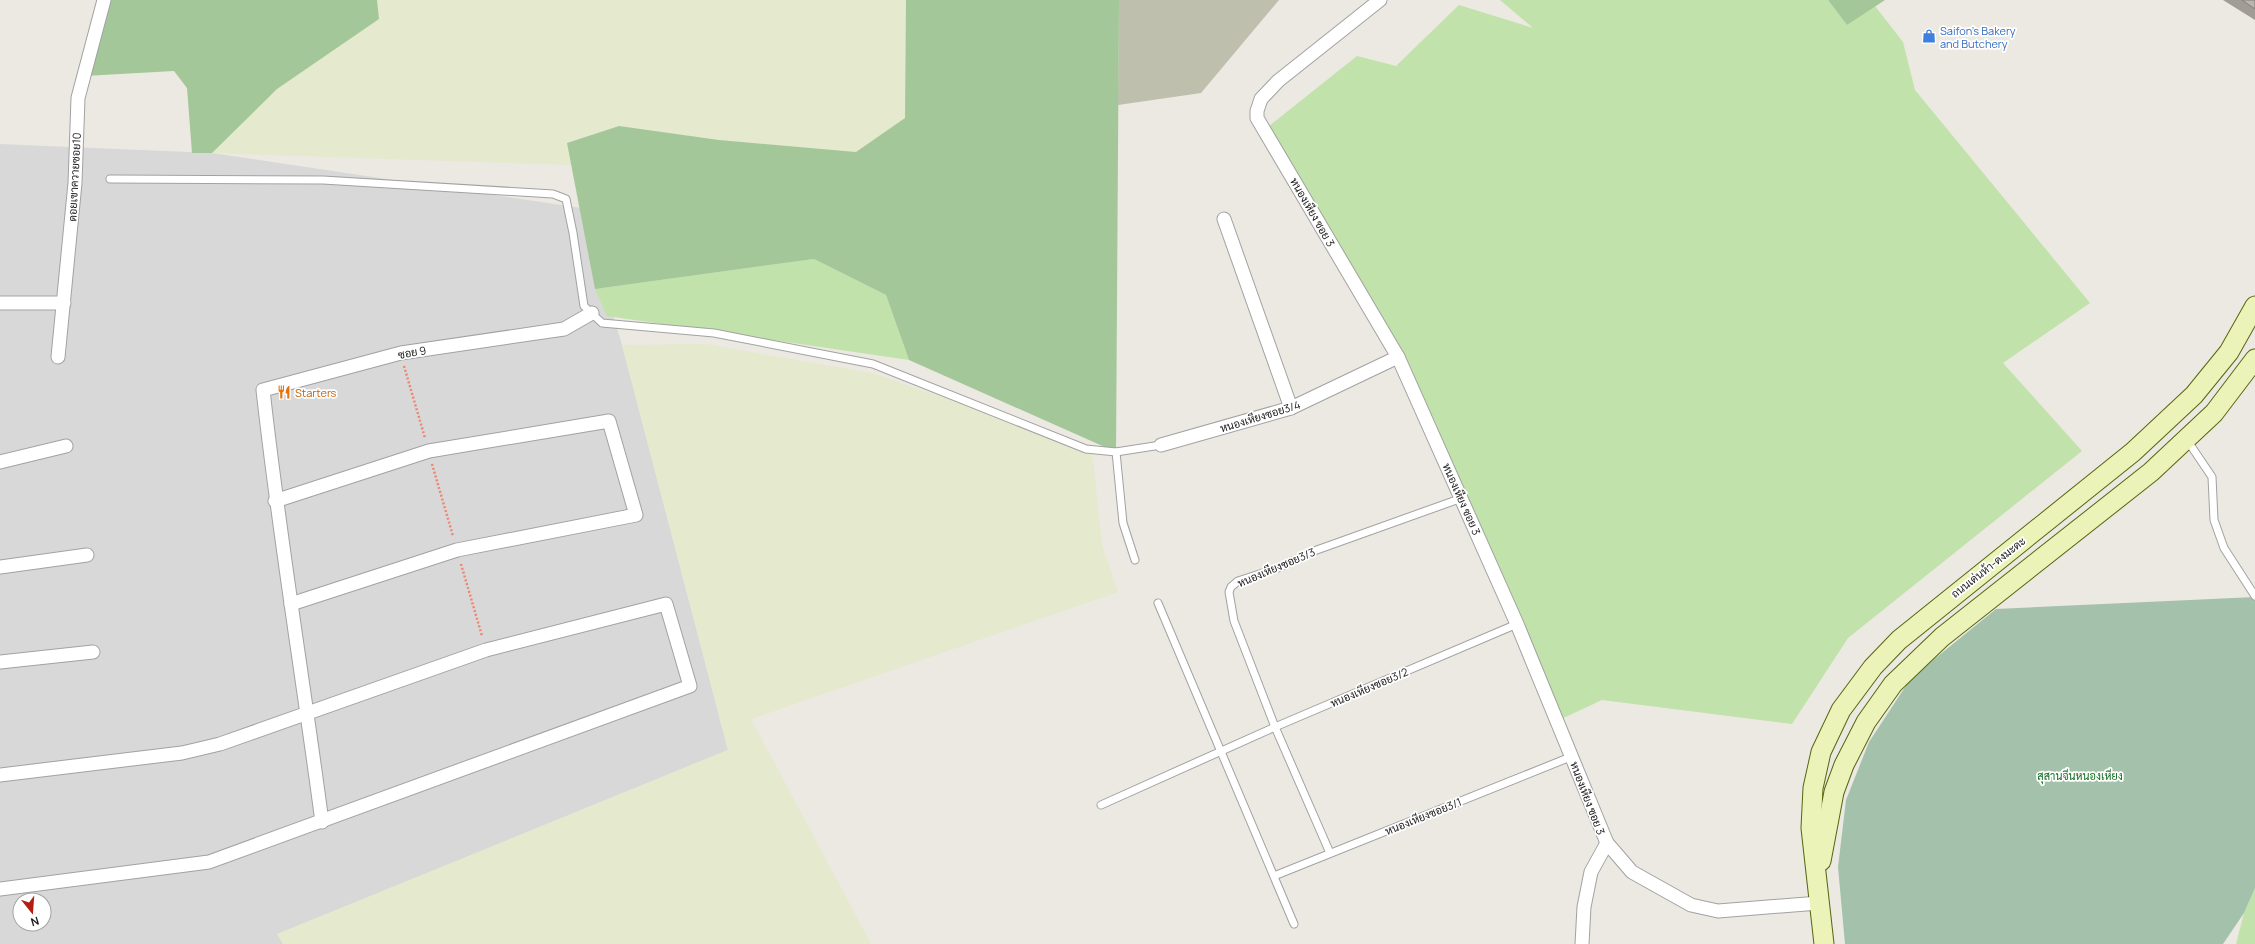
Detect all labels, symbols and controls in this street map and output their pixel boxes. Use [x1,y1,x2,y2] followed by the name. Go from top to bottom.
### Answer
[1940,23,2016,51] place label: Saifon's Bakery and Butchery
[1921,28,1937,44] shop icon: Saifon's Bakery and Butchery
[64,132,84,222] street label: ดอยเขาควายซอย10
[1287,175,1339,249] street label: หนองเหียง ซอย 3
[397,342,428,362] street label: ซอย 9
[276,384,292,400] restaurant icon: Starters
[295,385,337,400] place label: Starters
[1218,397,1302,435] street label: หนองเหียงซอย3/4
[1439,461,1485,537] street label: หนองเหียง ซอย 3
[1948,533,2028,601] street label: ถนนเด่นห้า-ดงมะดะ
[1235,544,1317,590] street label: หนองเหียงซอย3/3
[1328,664,1410,710] street label: หนองเหียงซอย3/2
[1567,759,1609,837] street label: หนองเหียง ซอย 3
[2037,768,2123,785] park label: สุสานจีนหนองเหียง
[1382,794,1464,838] street label: หนองเหียงซอย3/1
[12,892,52,932] north arrow
[29,914,41,930] text: N

